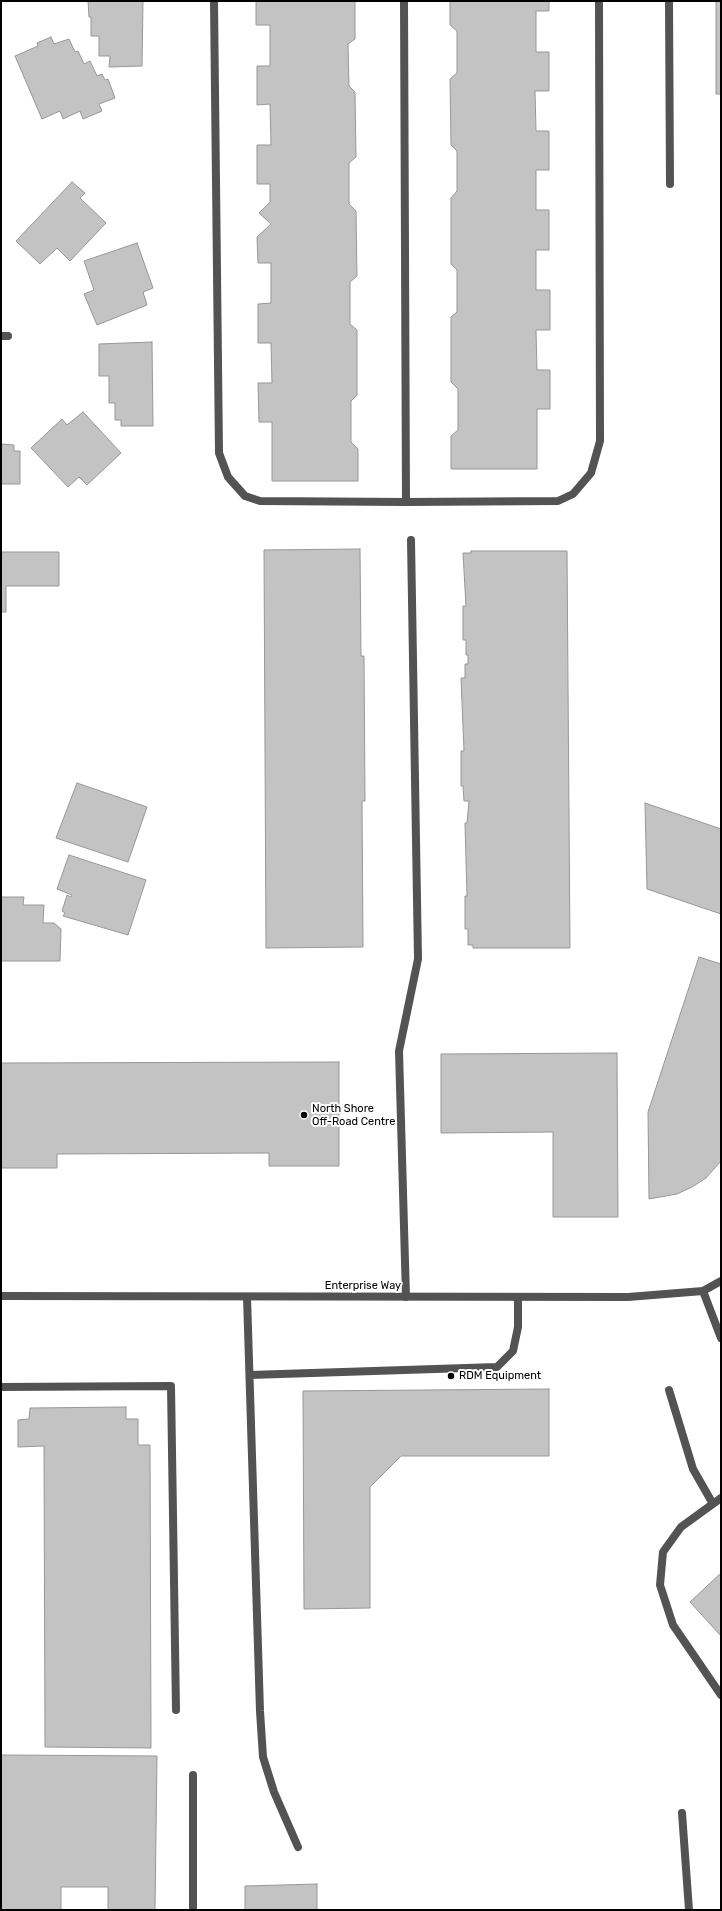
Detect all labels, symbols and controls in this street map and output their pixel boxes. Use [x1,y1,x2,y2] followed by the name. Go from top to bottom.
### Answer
[312,1102,395,1128] place label: North Shore Off-Road Centre
[299,1110,309,1120] marker: North Shore Off-Road Centre
[325,1279,401,1293] street label: Enterprise Way
[459,1369,541,1383] place label: RDM Equipment
[446,1371,456,1381] marker: RDM Equipment

